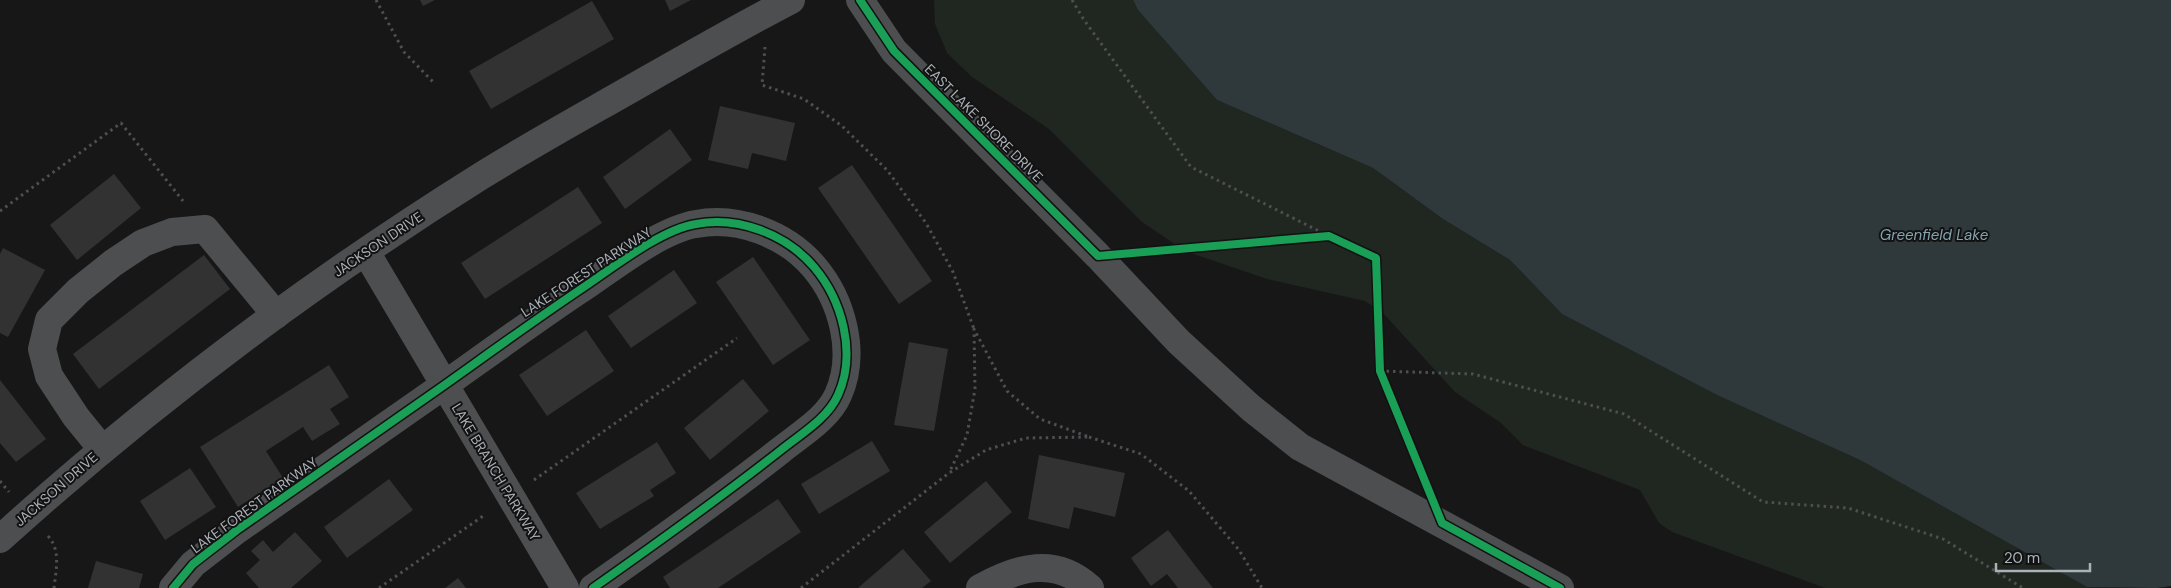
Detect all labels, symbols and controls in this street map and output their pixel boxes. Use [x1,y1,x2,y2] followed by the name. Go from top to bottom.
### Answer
[921,60,1047,186] street label: EAST LAKE SHORE DRIVE
[330,207,426,281] street label: JACKSON DRIVE
[517,223,655,321] street label: LAKE FOREST PARKWAY
[1880,225,1989,245] water label: Greenfield Lake
[448,400,544,544] street label: LAKE BRANCH PARKWAY
[11,448,101,530] street label: JACKSON DRIVE
[187,453,321,557] street label: LAKE FOREST PARKWAY
[1996,540,2090,572] scale bar
[2004,548,2040,568] text: 20 m

